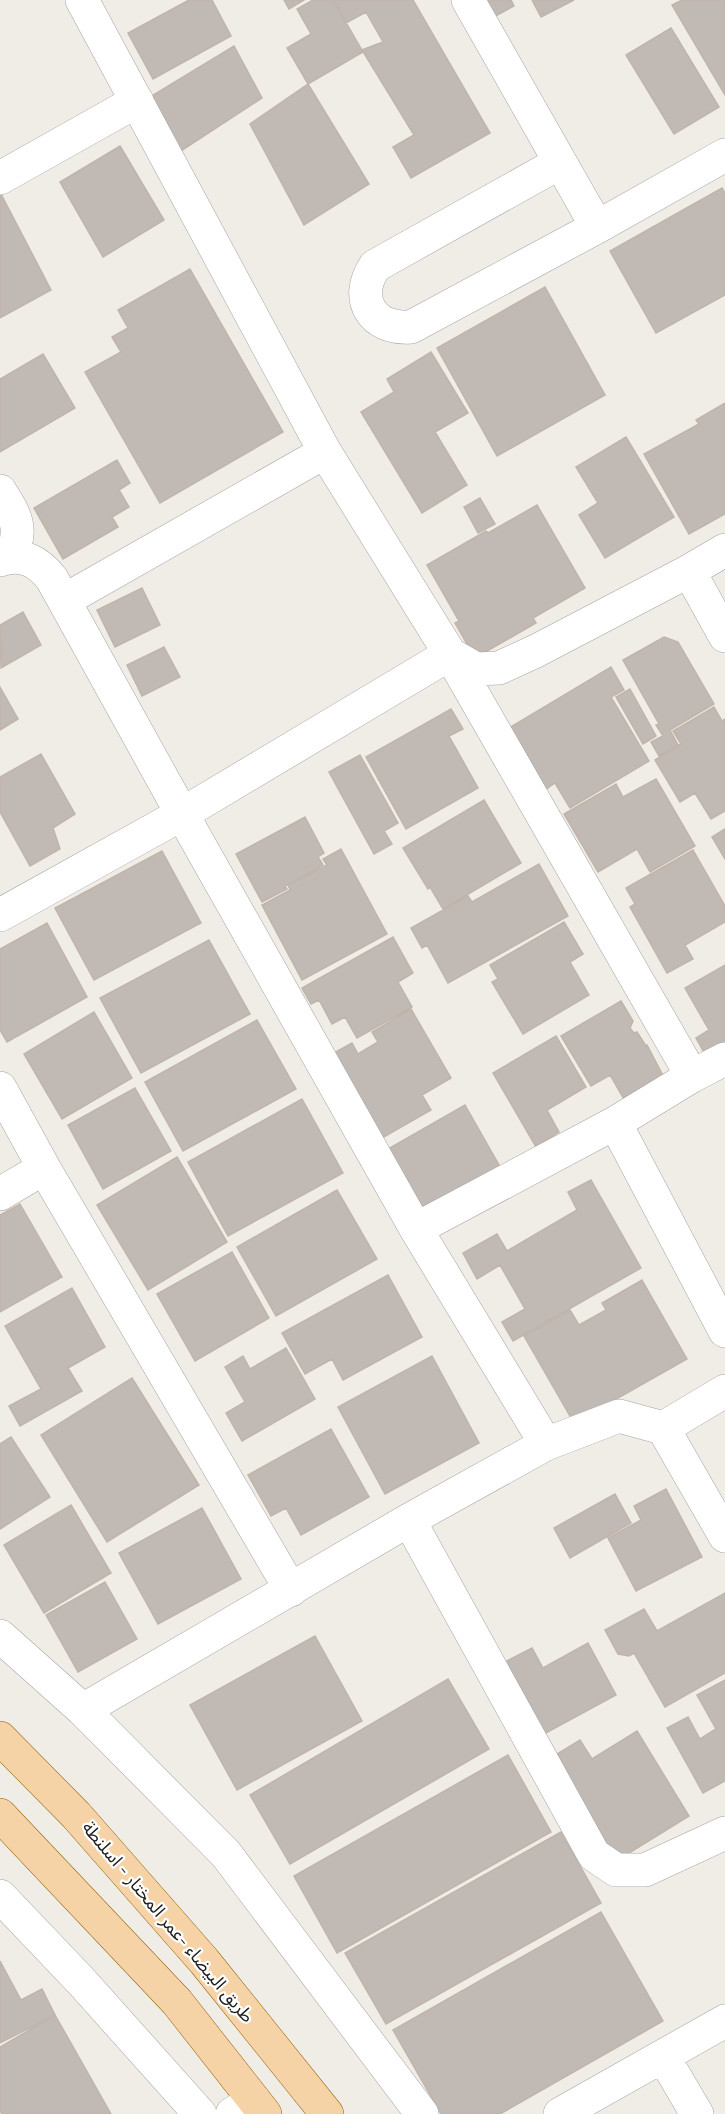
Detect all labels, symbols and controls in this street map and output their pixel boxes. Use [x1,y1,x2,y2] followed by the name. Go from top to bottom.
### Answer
[77,1817,259,2027] street label: طريق البيضاء -عمر المختار - اسلنطة

